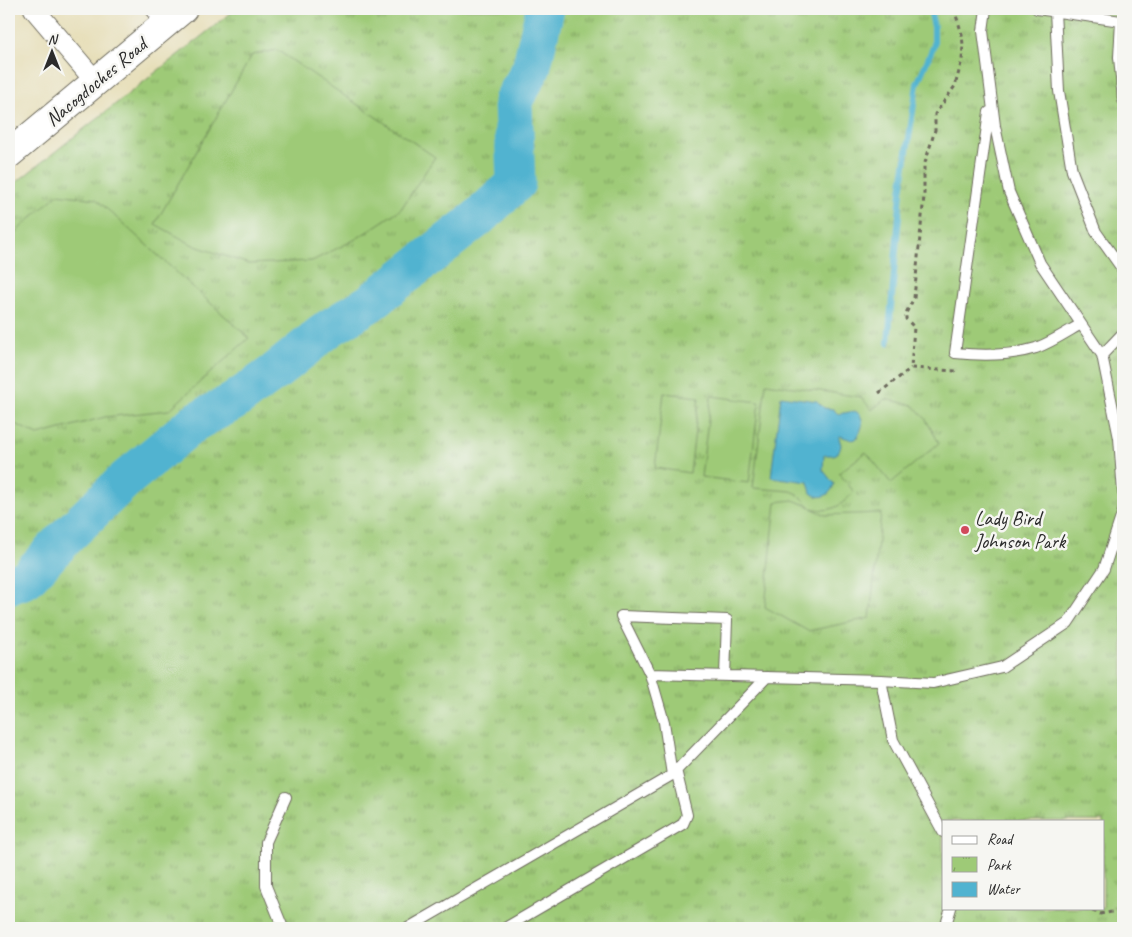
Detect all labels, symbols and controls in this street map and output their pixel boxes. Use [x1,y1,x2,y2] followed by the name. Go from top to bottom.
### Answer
[28,28,78,78] north arrow
[41,33,151,131] street label: Nacogdoches Road
[974,506,1067,554] place label: Lady Bird Johnson Park
[959,524,971,536] marker: Lady Bird Johnson Park
[942,820,1104,910] legend
[987,830,1014,849] text: Road
[987,856,1012,875] text: Park
[987,880,1021,899] text: Water

